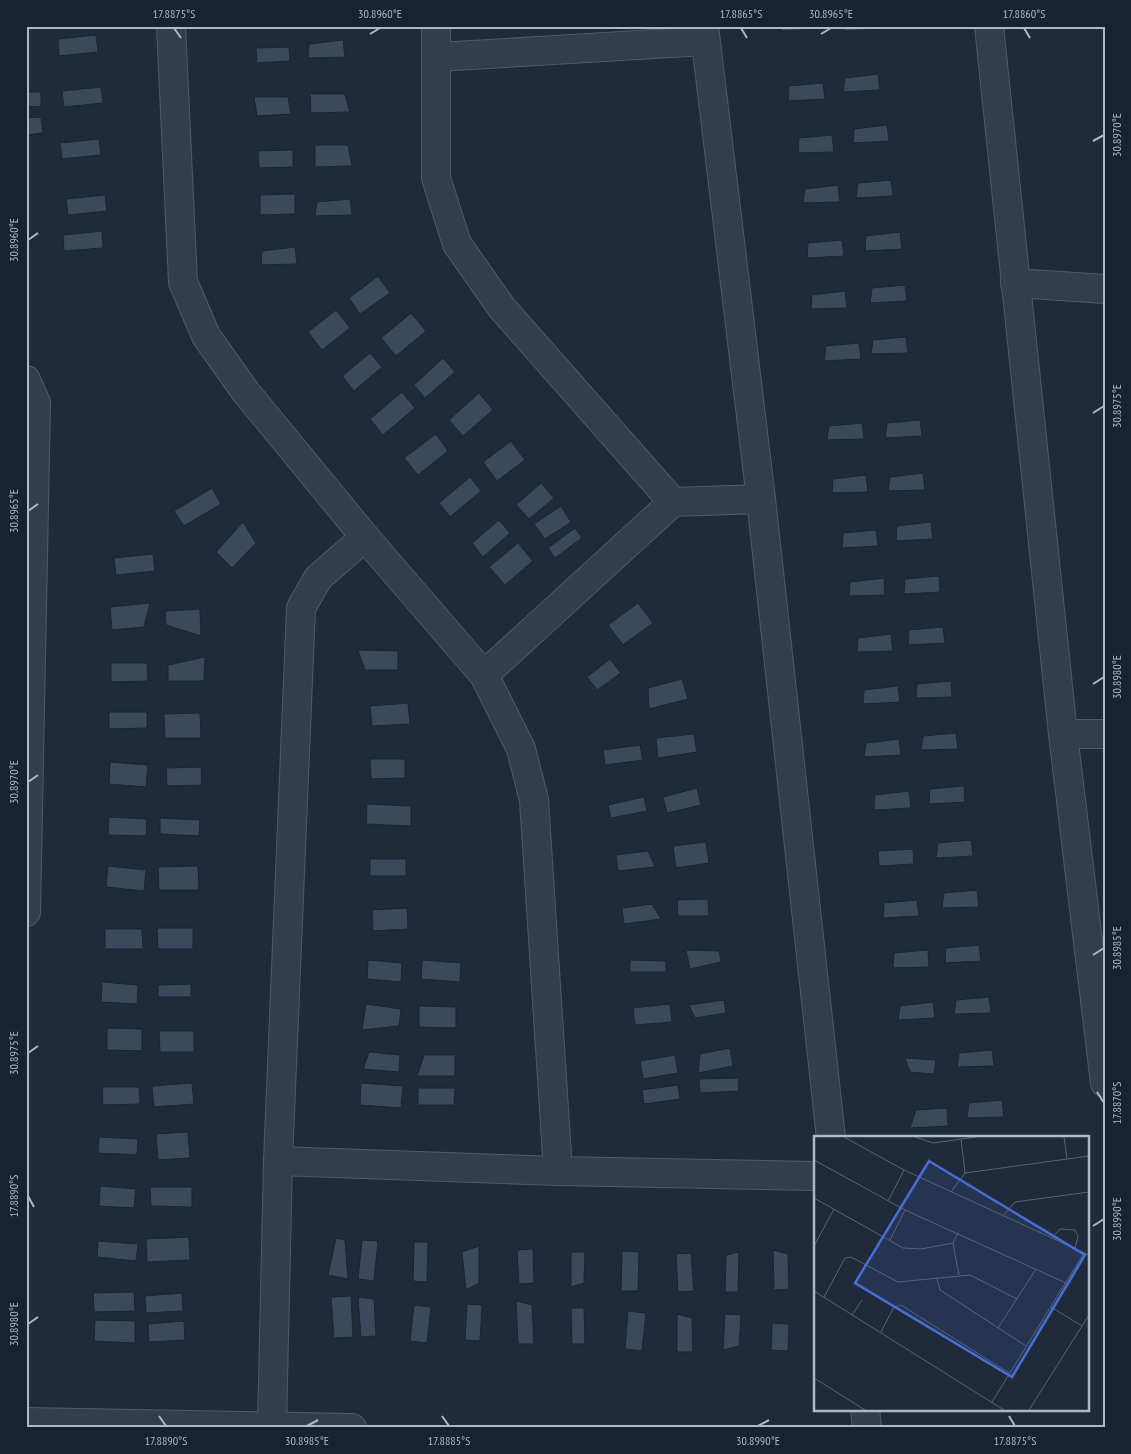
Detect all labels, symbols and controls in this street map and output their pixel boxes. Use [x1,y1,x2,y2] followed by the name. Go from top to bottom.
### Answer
[153,6,195,21] text: 17.8875°S
[358,6,402,21] text: 30.8960°E
[720,6,762,21] text: 17.8865°S
[809,6,853,21] text: 30.8965°E
[1003,6,1045,21] text: 17.8860°S
[1109,113,1124,157] text: 30.8970°E
[6,218,21,262] text: 30.8960°E
[1109,384,1124,428] text: 30.8975°E
[6,489,21,533] text: 30.8965°E
[1109,655,1124,699] text: 30.8980°E
[6,760,21,804] text: 30.8970°E
[1109,926,1124,970] text: 30.8985°E
[6,1031,21,1075] text: 30.8975°E
[1109,1082,1124,1124] text: 17.8870°S
[814,1136,1088,1412] inset map
[6,1175,21,1217] text: 17.8890°S
[1109,1197,1124,1241] text: 30.8990°E
[6,1302,21,1346] text: 30.8980°E
[145,1433,187,1448] text: 17.8890°S
[285,1433,329,1448] text: 30.8985°E
[428,1433,470,1448] text: 17.8885°S
[736,1433,780,1448] text: 30.8990°E
[994,1433,1036,1448] text: 17.8875°S

